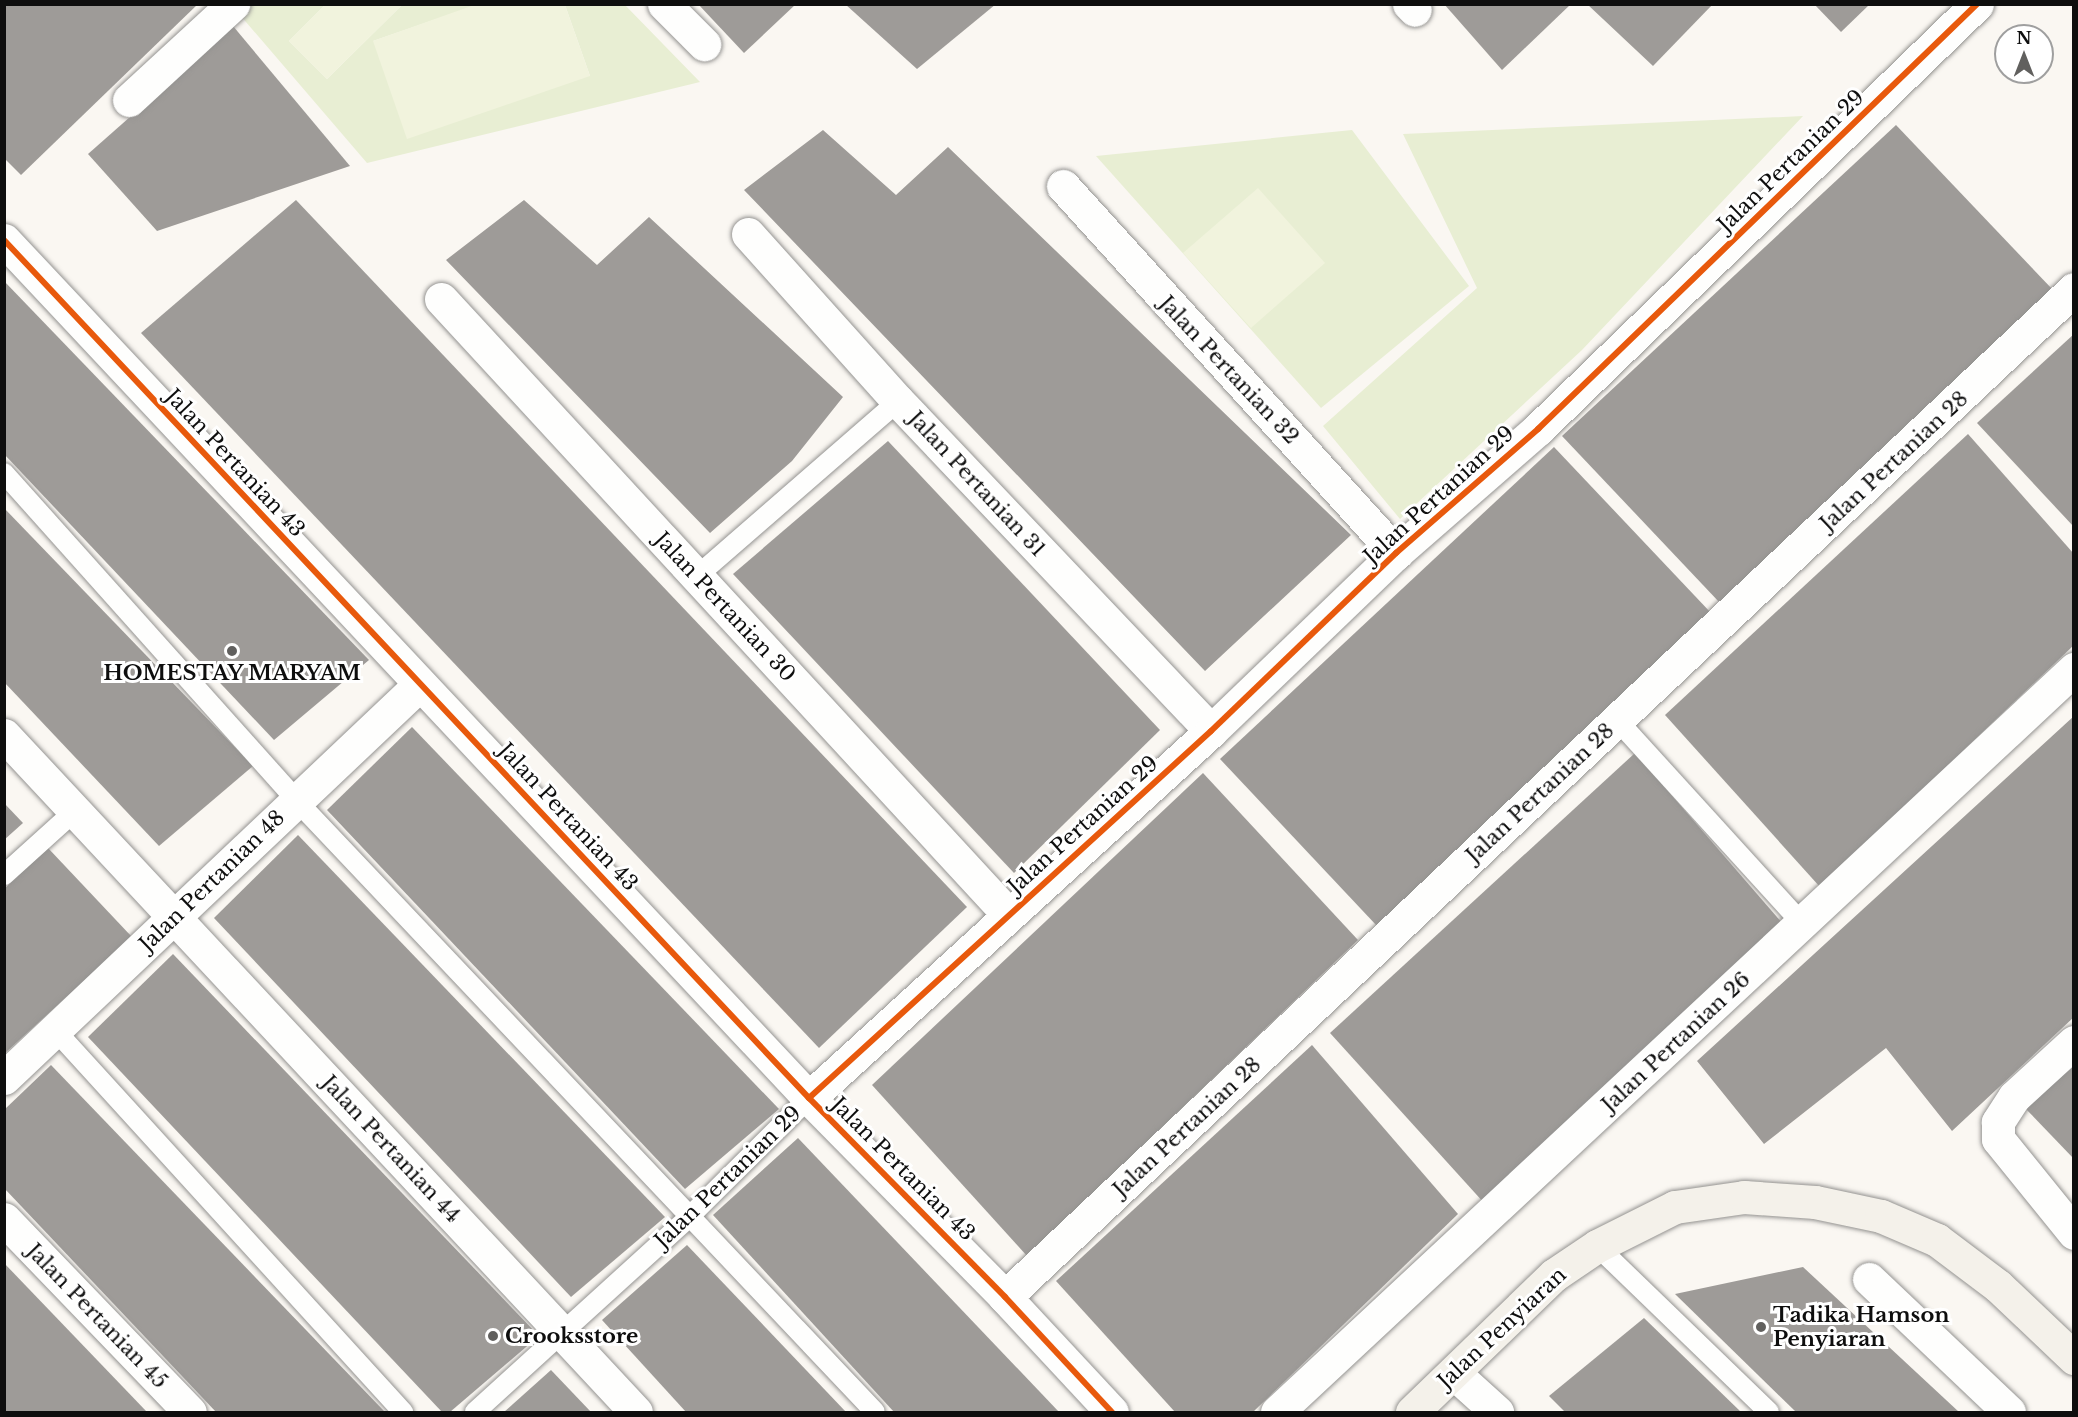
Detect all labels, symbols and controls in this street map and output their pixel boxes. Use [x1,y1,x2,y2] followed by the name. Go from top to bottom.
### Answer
[1994,24,2054,84] north arrow
[2016,28,2032,48] text: N
[1713,85,1869,237] street label: Jalan Pertanian 29
[1154,291,1304,449] street label: Jalan Pertanian 32
[160,384,310,542] street label: Jalan Pertanian 43
[1815,386,1973,536] street label: Jalan Pertanian 28
[903,406,1051,562] street label: Jalan Pertanian 31
[1359,421,1519,569] street label: Jalan Pertanian 29
[649,527,801,687] street label: Jalan Pertanian 30
[225,644,239,658] marker: HOMESTAY MARYAM
[103,660,361,686] place label: HOMESTAY MARYAM
[1461,718,1619,868] street label: Jalan Pertanian 28
[493,738,643,896] street label: Jalan Pertanian 43
[1003,751,1163,899] street label: Jalan Pertanian 29
[134,805,290,957] street label: Jalan Pertanian 48
[1597,967,1755,1117] street label: Jalan Pertanian 26
[1108,1052,1266,1202] street label: Jalan Pertanian 28
[316,1070,466,1228] street label: Jalan Pertanian 44
[826,1092,980,1246] street label: Jalan Pertanian 43
[650,1101,806,1253] street label: Jalan Pertanian 29
[21,1238,173,1394] street label: Jalan Pertanian 45
[1433,1262,1571,1394] street label: Jalan Penyiaran
[1773,1302,1950,1352] place label: Tadika Hamson Penyiaran
[1754,1320,1768,1334] marker: Tadika Hamson Penyiaran
[505,1323,638,1349] place label: Crooksstore
[486,1329,500,1343] marker: Crooksstore

